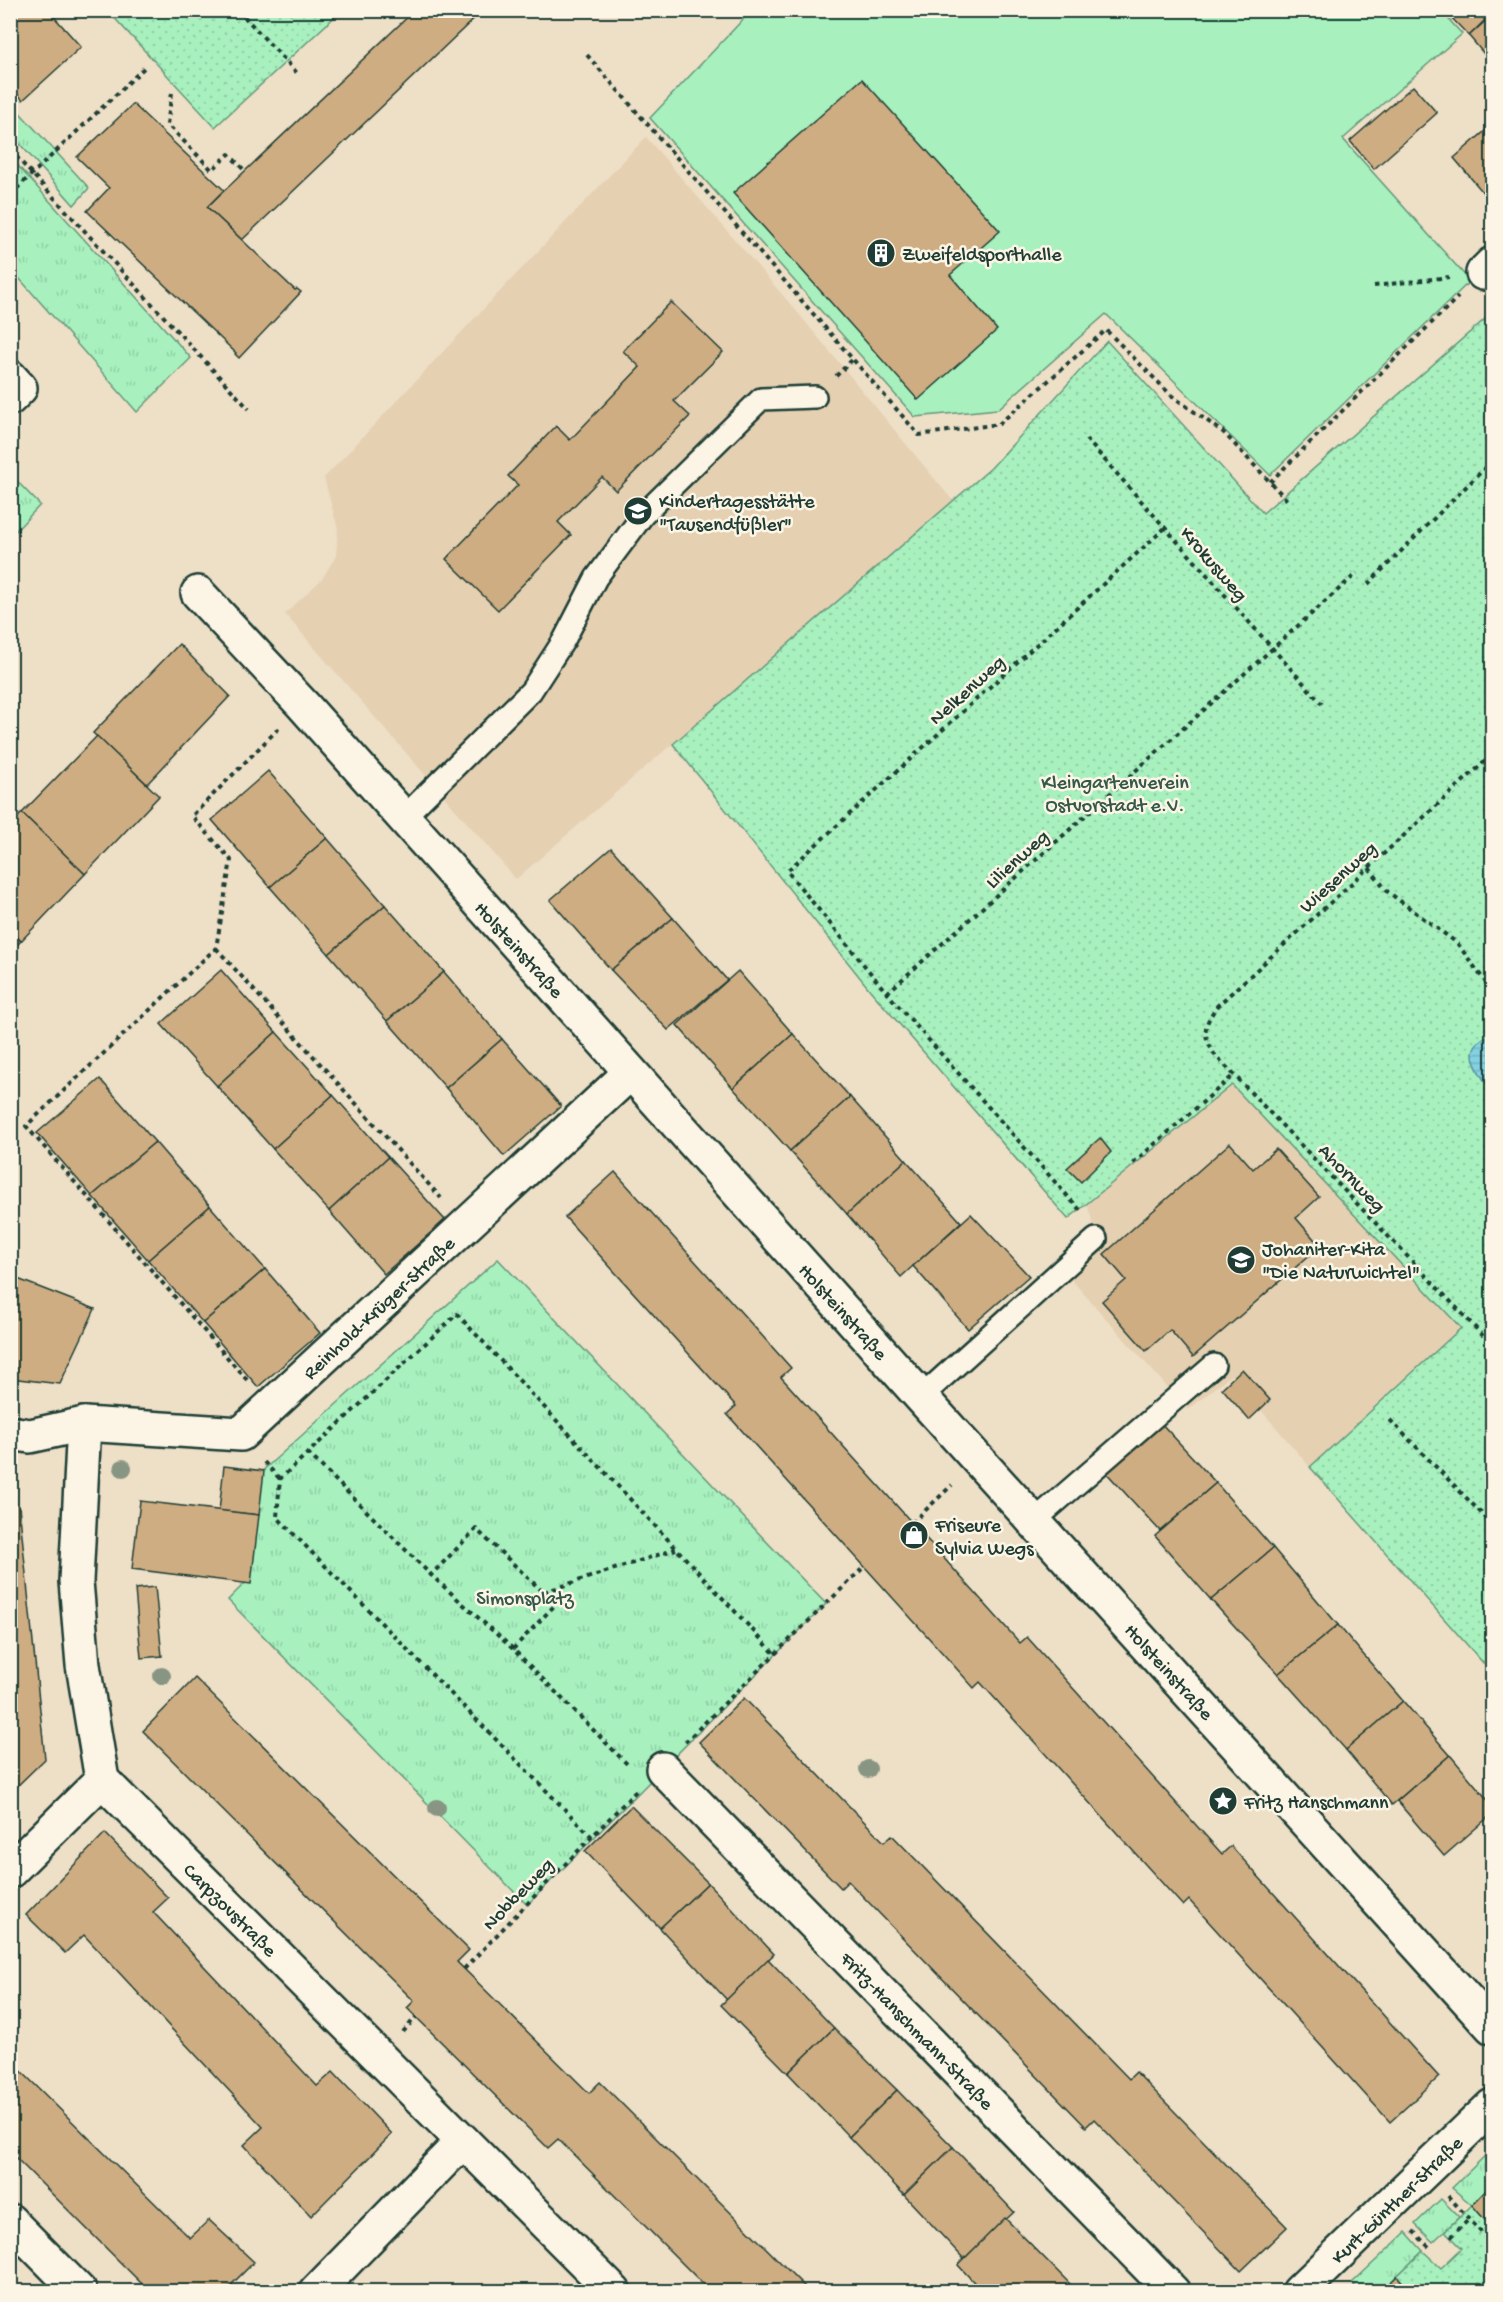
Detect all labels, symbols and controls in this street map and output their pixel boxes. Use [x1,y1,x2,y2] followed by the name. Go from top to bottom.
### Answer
[865,237,897,269] building icon: Zweifeldsporthalle
[902,245,1062,268] place label: Zweifeldsporthalle
[659,492,815,538] place label: Kindertagesstätte "Tausendfüßler"
[622,495,654,527] school or university icon: Kindertagesstätte "Tausendfüßler"
[1174,523,1251,607] street label: Krokusweg
[926,652,1011,732] street label: Nelkenweg
[1041,773,1189,819] park label: Kleingartenverein Ostvorstadt e.V.
[982,826,1055,895] street label: Lilienweg
[1296,838,1383,919] street label: Wiesenweg
[468,898,567,1005] street label: Holsteinstraße
[1312,1140,1389,1219] street label: Ahornweg
[300,1233,461,1386] street label: Reinhold-Krüger-Straße
[1262,1240,1420,1286] place label: Johaniter-Kita "Die Naturwichtel"
[1225,1244,1257,1276] school or university icon: Johaniter-Kita "Die Naturwichtel"
[792,1260,891,1367] street label: Holsteinstraße
[934,1516,1034,1562] place label: Friseure Sylvia Wegs
[898,1519,930,1551] shop icon: Friseure Sylvia Wegs
[476,1589,575,1612] park label: Simonsplatz
[1118,1620,1217,1727] street label: Holsteinstraße
[1207,1785,1239,1817] place icon: Fritz Hanschmann
[1243,1793,1389,1816] place label: Fritz Hanschmann
[479,1854,560,1937] street label: Nobbeweg
[177,1860,281,1964] street label: Carpzovstraße
[833,1948,997,2117] street label: Fritz-Hanschmann-Straße
[1328,2132,1470,2270] street label: Kurt-Günther-Straße

